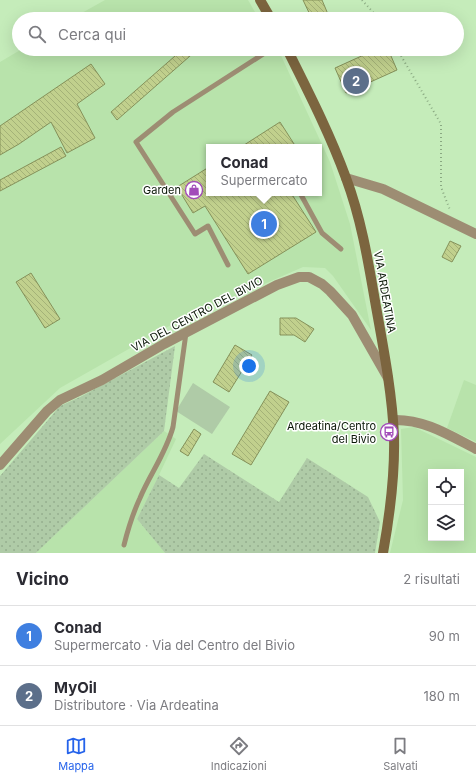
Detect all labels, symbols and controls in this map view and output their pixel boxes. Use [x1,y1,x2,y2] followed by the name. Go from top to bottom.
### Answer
[12,12,464,56] search box
[26,23,48,45] icon: search
[58,25,126,44] text: Cerca qui
[343,66,369,96] pin: 2
[206,144,322,196] popup
[220,153,268,172] text: Conad
[220,172,308,188] text: Supermercato
[184,180,204,200] shop icon: Garden
[143,183,181,197] place label: Garden
[251,209,277,239] pin: 1
[371,250,399,334] street label: VIA ARDEATINA
[129,273,265,355] street label: VIA DEL CENTRO DEL BIVIO
[239,356,259,376] your location
[287,419,376,446] place label: Ardeatina/Centro del Bivio
[379,422,399,442] bus stop icon: Ardeatina/Centro del Bivio
[428,469,464,541] map controls
[428,469,464,505] button: locate
[428,505,464,541] button: layers
[16,569,69,589] text: Vicino
[403,571,460,587] text: 2 risultati
[54,618,102,637] text: Conad
[26,628,32,644] text: 1
[429,628,460,644] text: 90 m
[54,637,295,653] text: Supermercato · Via del Centro del Bivio
[54,678,97,697] text: MyOil
[25,688,33,704] text: 2
[423,688,460,704] text: 180 m
[54,697,219,713] text: Distributore · Via Ardeatina
[58,735,94,773] tab: Mappa
[211,735,267,773] tab: Indicazioni
[383,735,418,773] tab: Salvati

